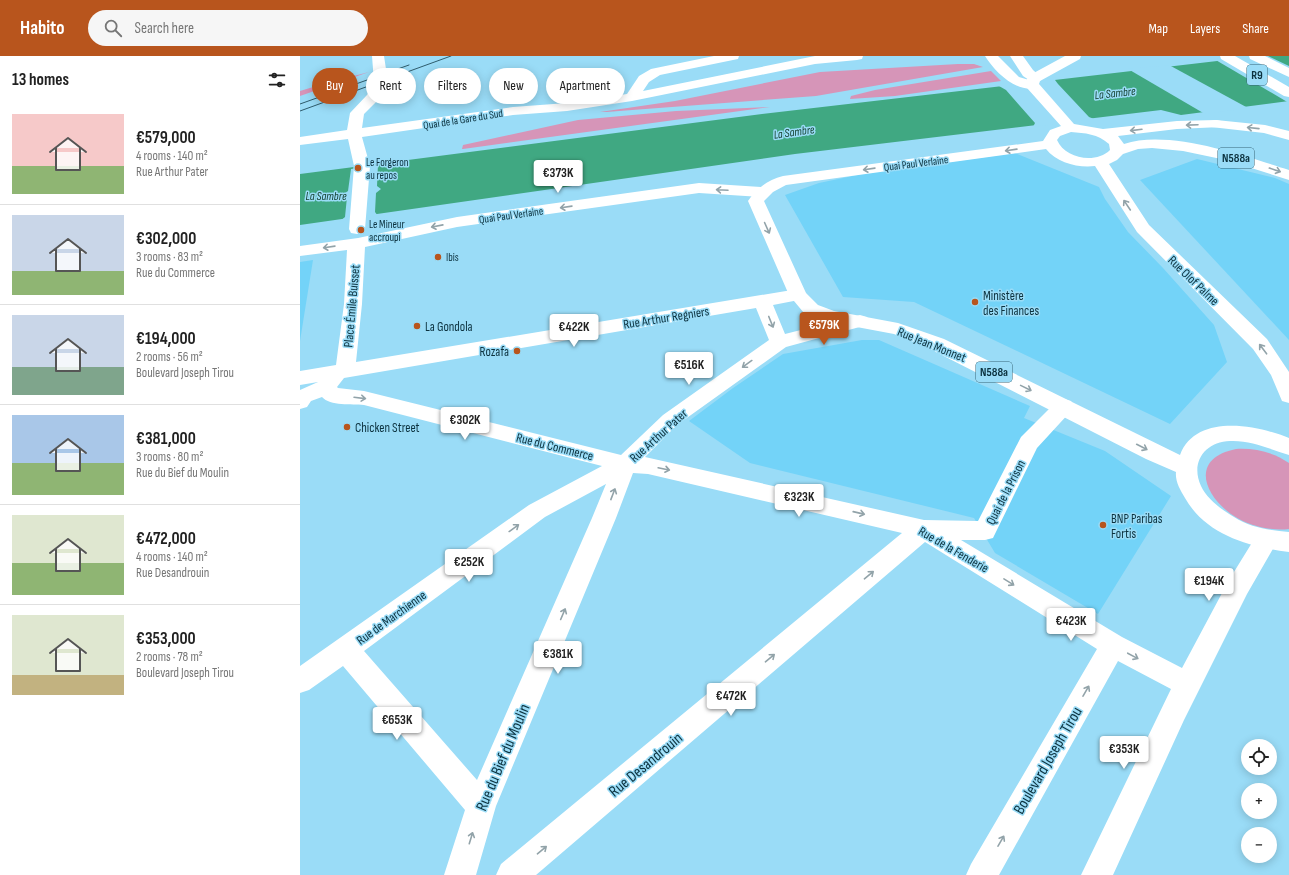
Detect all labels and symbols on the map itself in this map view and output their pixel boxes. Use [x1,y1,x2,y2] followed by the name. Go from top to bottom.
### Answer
[1247,65,1267,85] road number: R9
[1094,84,1137,103] water label: La Sambre
[422,107,504,132] street label: Quai de la Gare du Sud
[1186,121,1199,128] one-way arrow
[773,122,816,143] water label: La Sambre
[1247,124,1260,132] one-way arrow
[1130,126,1143,134] one-way arrow
[1005,146,1018,154] one-way arrow
[1218,148,1254,168] road number: N588a
[883,153,949,174] street label: Quai Paul Verlaine
[366,156,409,182] place label: Le Forgeron au repos
[530,160,586,194] pin: €373K
[353,163,363,173] marker: Le Forgeron au repos
[863,165,876,173] one-way arrow
[1268,166,1280,174] one-way arrow
[716,187,729,194] one-way arrow
[305,189,347,204] water label: La Sambre
[1123,199,1131,210] one-way arrow
[560,203,573,211] one-way arrow
[478,205,544,226] street label: Quai Paul Verlaine
[369,218,405,244] place label: Le Mineur accroupi
[764,221,771,233] one-way arrow
[431,222,444,230] one-way arrow
[356,225,366,235] marker: Le Mineur accroupi
[323,243,336,251] one-way arrow
[446,251,459,264] place label: Ibis
[433,252,443,262] marker: Ibis
[1164,252,1222,309] street label: Rue Olof Palme
[340,264,364,348] street label: Place Émile Buisset
[983,288,1039,319] place label: Ministère des Finances
[970,297,980,307] marker: Ministère des Finances
[622,303,711,333] street label: Rue Arthur Regniers
[796,312,852,346] pin: €579K
[546,314,602,348] pin: €422K
[768,315,775,327] one-way arrow
[425,319,473,335] place label: La Gondola
[412,321,422,331] marker: La Gondola
[895,324,968,366] street label: Rue Jean Monnet
[1259,343,1267,354] one-way arrow
[480,344,509,360] place label: Rozafa
[512,346,522,356] marker: Rozafa
[661,352,717,386] pin: €516K
[742,360,753,368] one-way arrow
[976,362,1012,382] road number: N588a
[1020,384,1032,392] one-way arrow
[353,394,366,402] one-way arrow
[626,405,691,466] street label: Rue Arthur Pater
[437,407,493,441] pin: €302K
[355,420,420,436] place label: Chicken Street
[342,422,352,432] marker: Chicken Street
[514,430,595,464] street label: Rue du Commerce
[1135,443,1147,451] one-way arrow
[983,457,1029,528] street label: Quai de la Prison
[657,466,670,474] one-way arrow
[771,484,827,518] pin: €323K
[610,489,618,501] one-way arrow
[852,510,865,518] one-way arrow
[1111,511,1163,542] place label: BNP Paribas Fortis
[1098,520,1108,530] marker: BNP Paribas Fortis
[916,523,991,576] street label: Rue de la Fenderie
[508,524,519,532] one-way arrow
[441,549,497,583] pin: €252K
[1181,568,1237,602] pin: €194K
[864,570,875,579] one-way arrow
[1003,578,1015,586] one-way arrow
[354,587,430,649] street label: Rue de Marchienne
[560,608,567,620] one-way arrow
[1043,608,1099,642] pin: €423K
[530,641,586,675] pin: €381K
[1127,652,1139,660] one-way arrow
[765,654,775,663] one-way arrow
[703,683,759,717] pin: €472K
[1083,686,1091,698] one-way arrow
[472,701,535,814] street label: Rue du Bief du Moulin
[1010,704,1087,818] street label: Boulevard Joseph Tirou
[369,707,425,741] pin: €653K
[605,729,687,801] street label: Rue Desandrouin
[1096,736,1152,770] pin: €353K
[468,831,475,844] one-way arrow
[998,835,1006,847] one-way arrow
[536,846,547,855] one-way arrow

